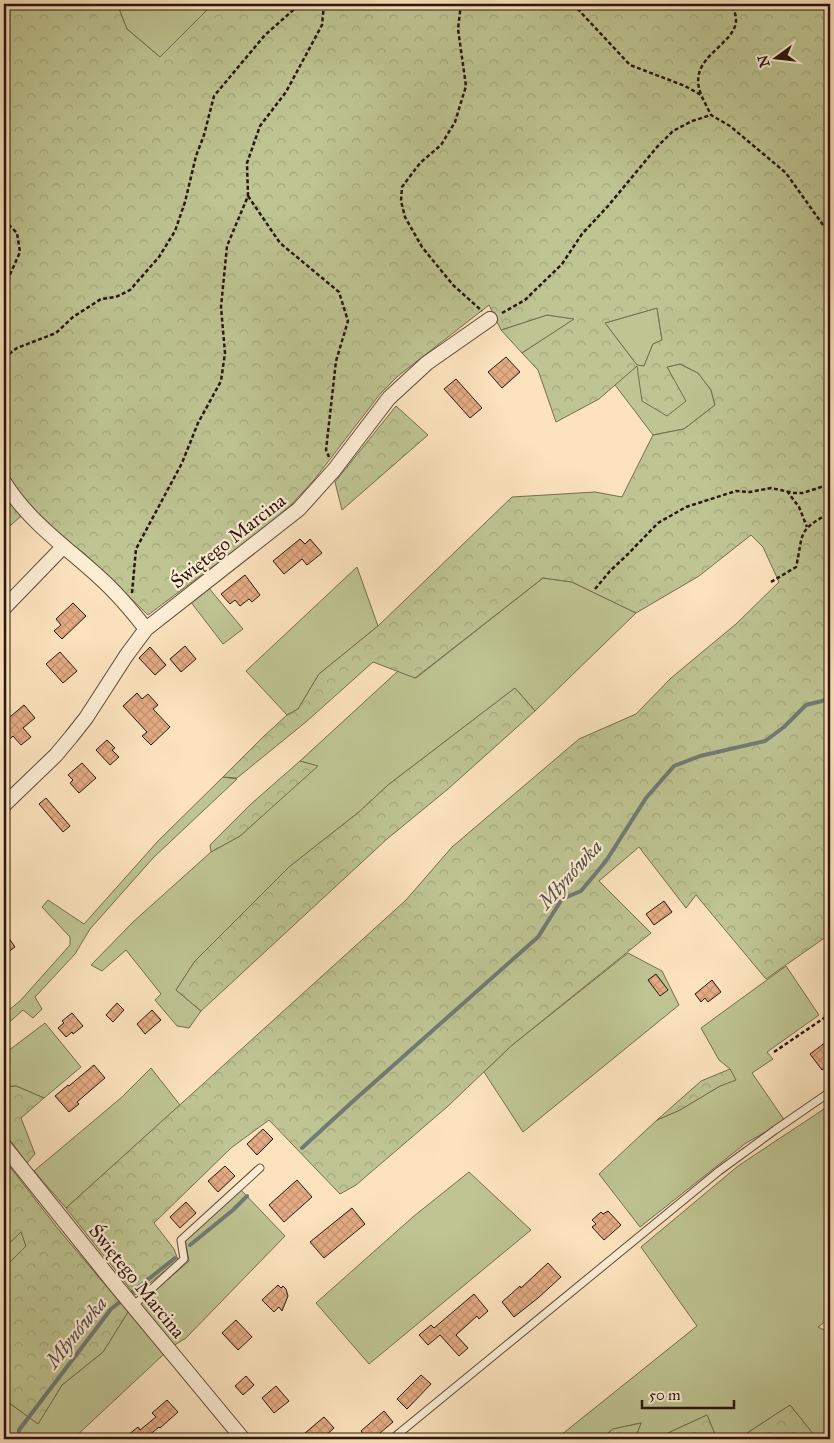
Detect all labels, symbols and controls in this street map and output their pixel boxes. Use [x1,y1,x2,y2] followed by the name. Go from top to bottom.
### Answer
[752,32,802,82] north arrow
[754,53,774,69] text: N
[165,488,292,594] street label: Świętego Marcina
[532,835,607,915] water label: Młynówka
[83,1219,191,1344] street label: Świętego Marcina
[39,1292,112,1374] water label: Młynówka
[642,1378,734,1410] scale bar
[649,1386,681,1404] text: 50 m

